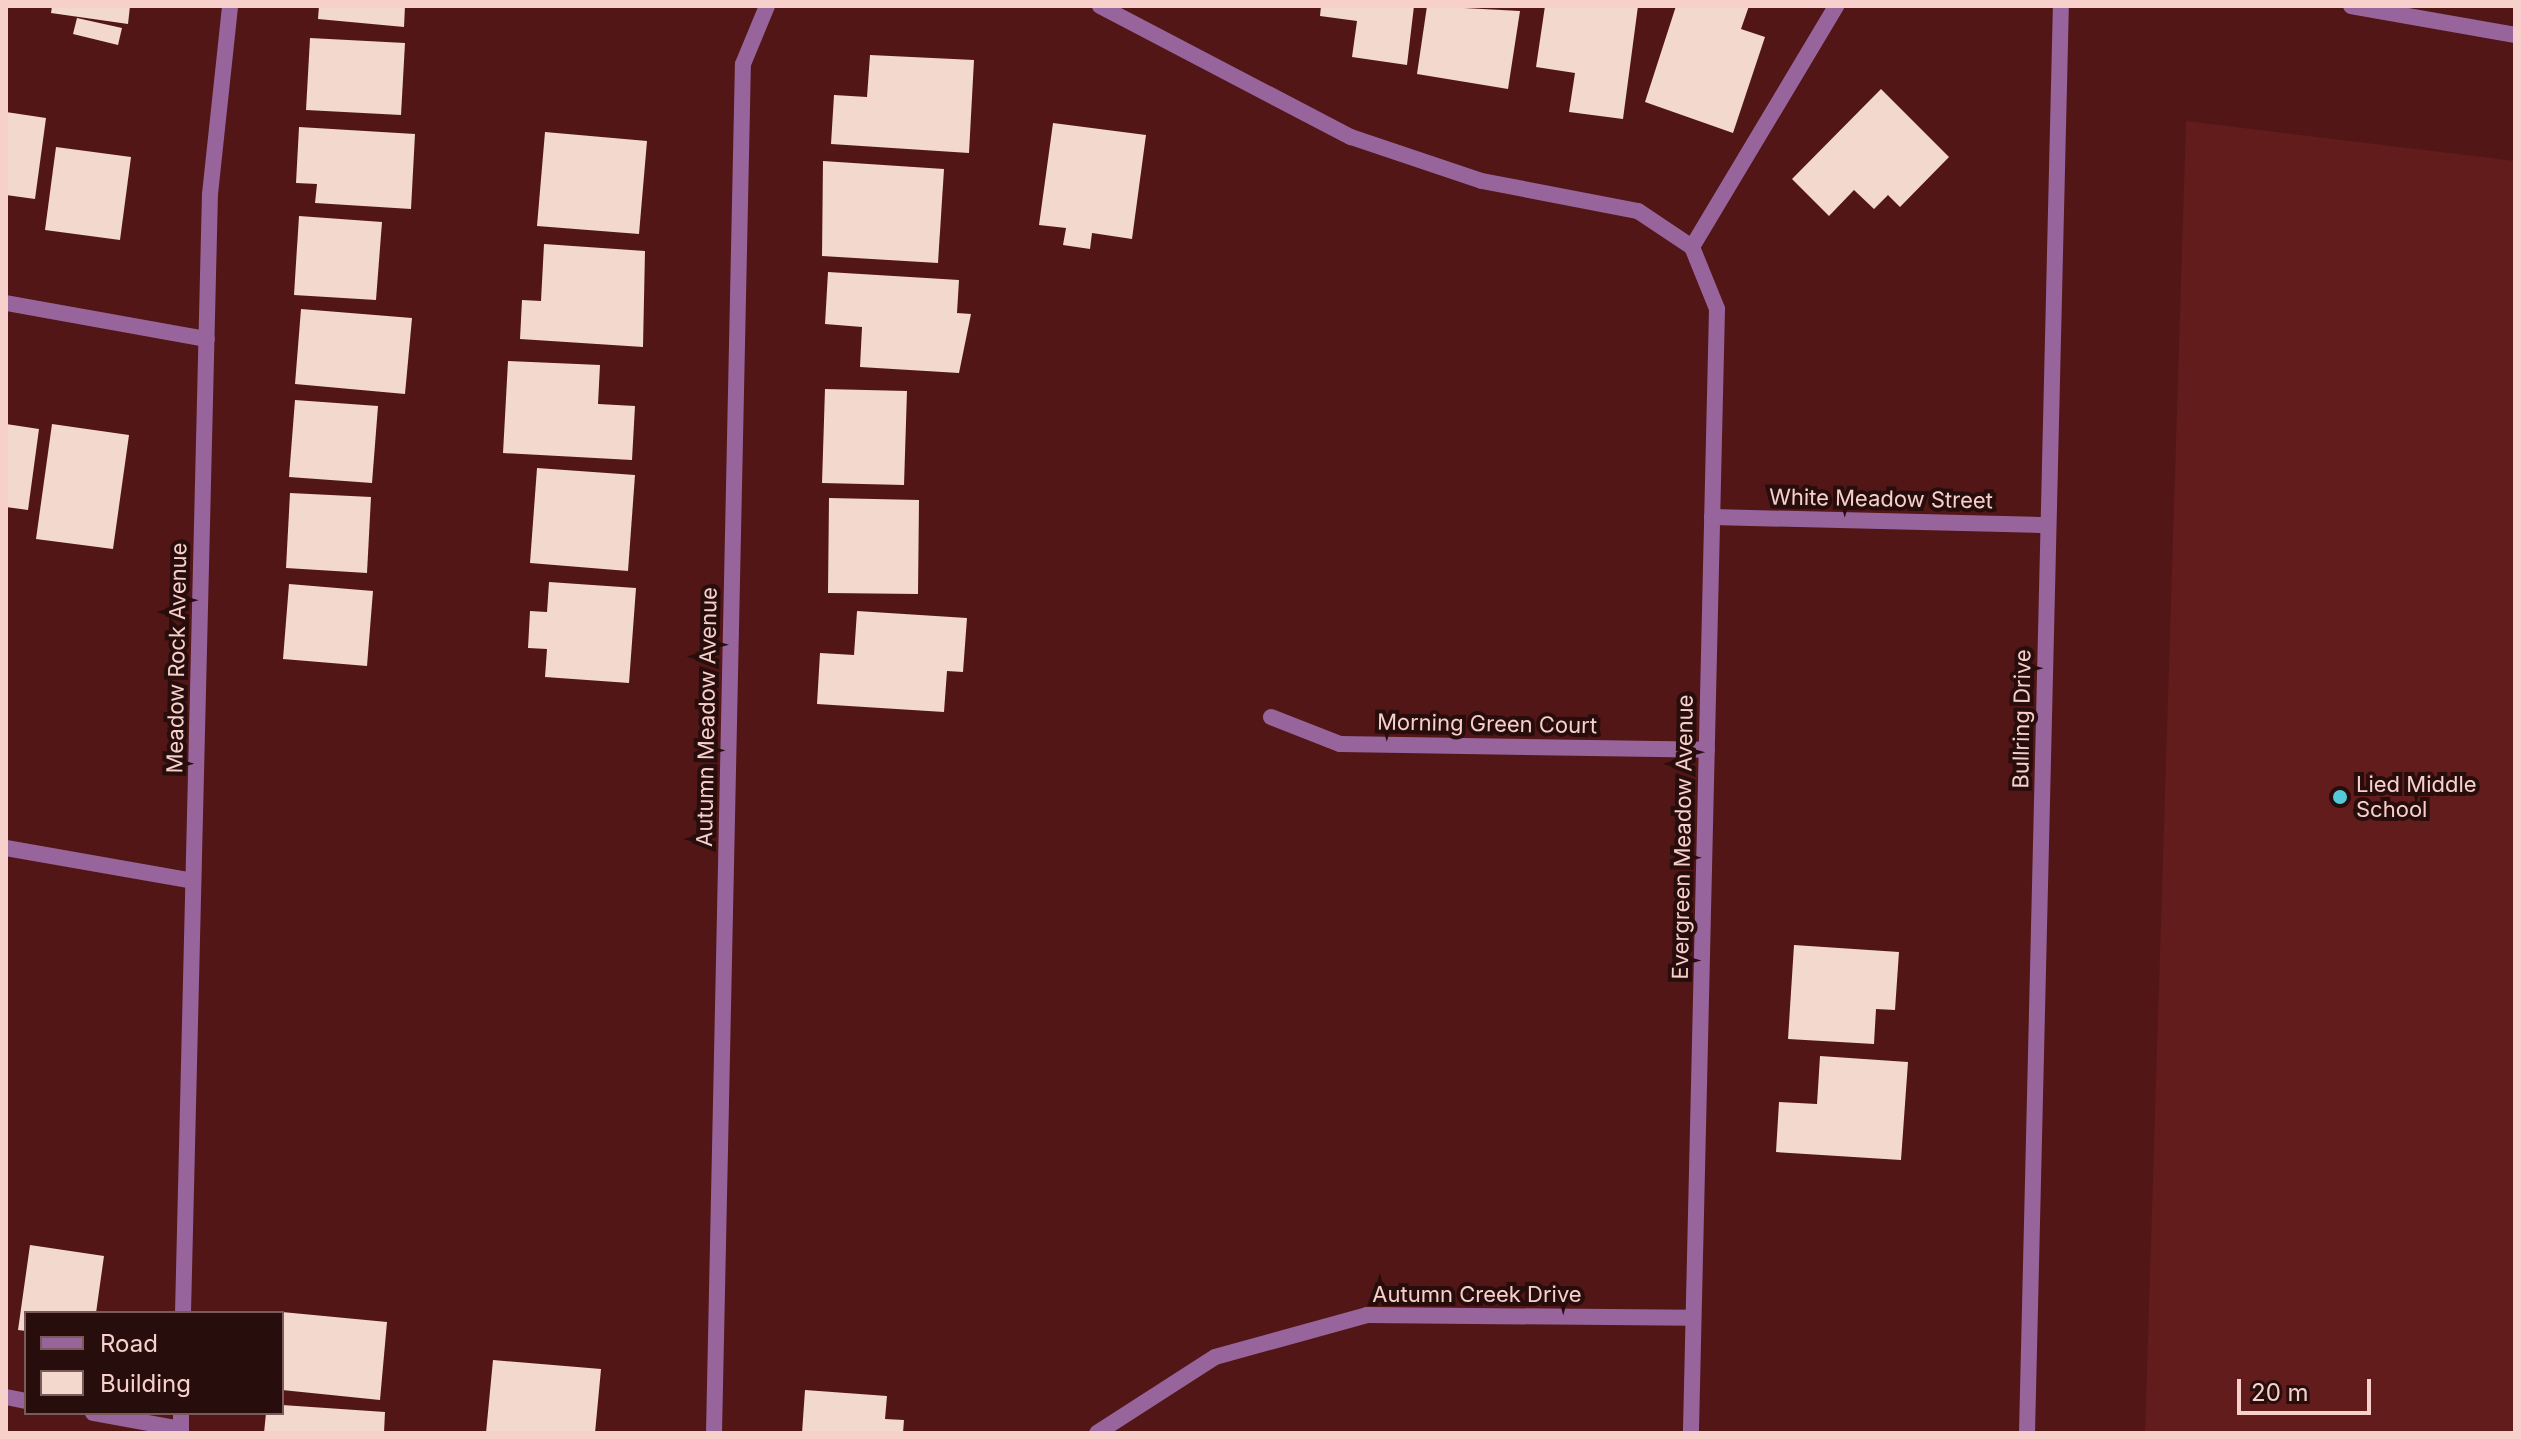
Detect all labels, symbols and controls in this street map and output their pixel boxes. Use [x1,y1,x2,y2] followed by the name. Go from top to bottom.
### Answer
[1769,484,1993,514] street label: White Meadow Street
[162,542,192,774] street label: Meadow Rock Avenue
[692,587,722,847] street label: Autumn Meadow Avenue
[2008,649,2036,789] street label: Bullring Drive
[1667,694,1699,980] street label: Evergreen Meadow Avenue
[1377,709,1597,739] street label: Morning Green Court
[2356,771,2477,822] place label: Lied Middle School
[2331,788,2349,806] marker: Lied Middle School
[1372,1282,1582,1308] street label: Autumn Creek Drive
[24,1311,284,1415] legend
[100,1329,158,1358] text: Road
[2241,1363,2375,1413] scale bar
[100,1369,191,1398] text: Building
[2251,1378,2309,1407] text: 20 m

